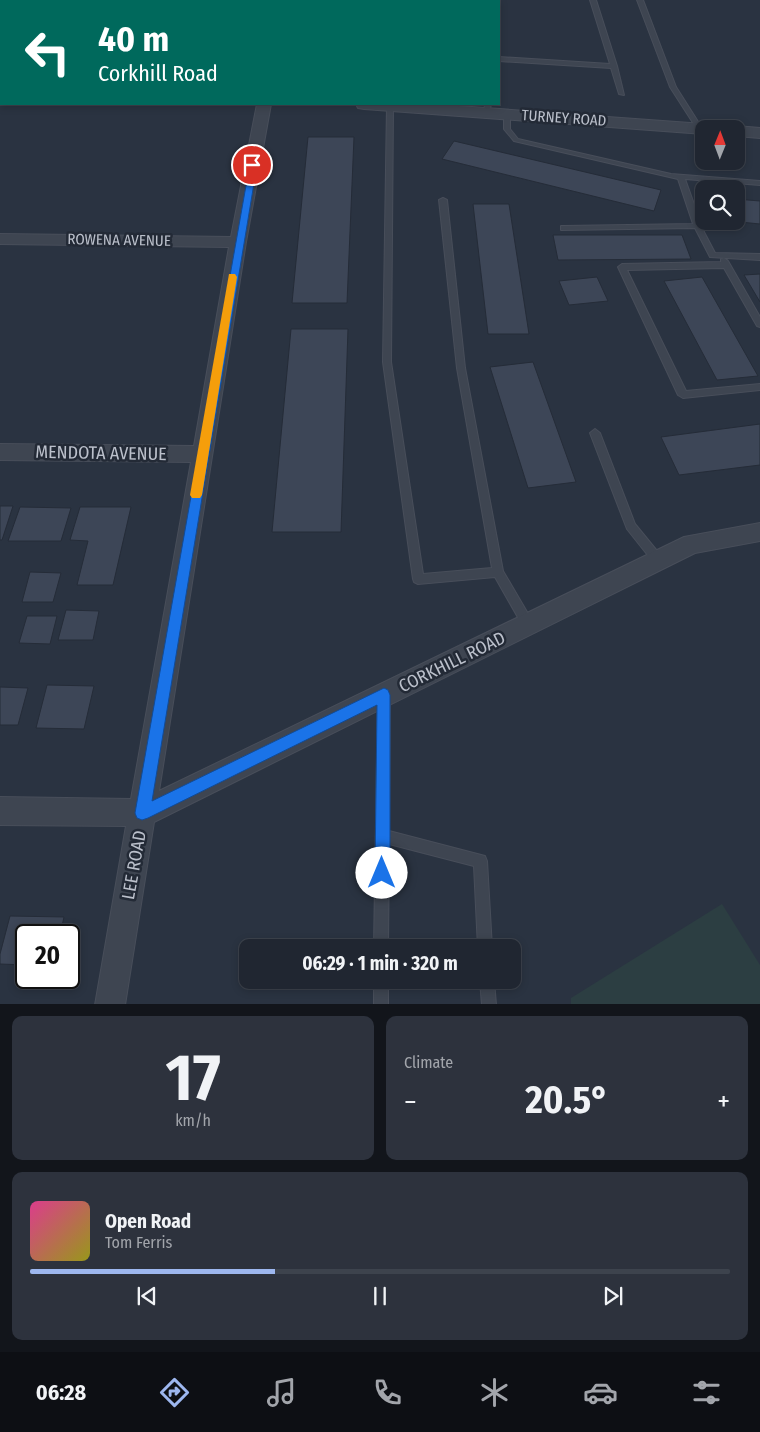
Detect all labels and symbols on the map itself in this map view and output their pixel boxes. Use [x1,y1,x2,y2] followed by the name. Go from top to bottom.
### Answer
[521,106,607,130] street label: TURNEY ROAD
[695,120,745,170] north arrow
[231,144,273,186] pin
[67,230,171,250] street label: ROWENA AVENUE
[35,441,167,465] street label: MENDOTA AVENUE
[395,627,509,697] street label: CORKHILL ROAD
[117,829,151,901] street label: LEE ROAD
[355,846,407,898] position arrow
[15,924,80,989] speed limit sign: 20

